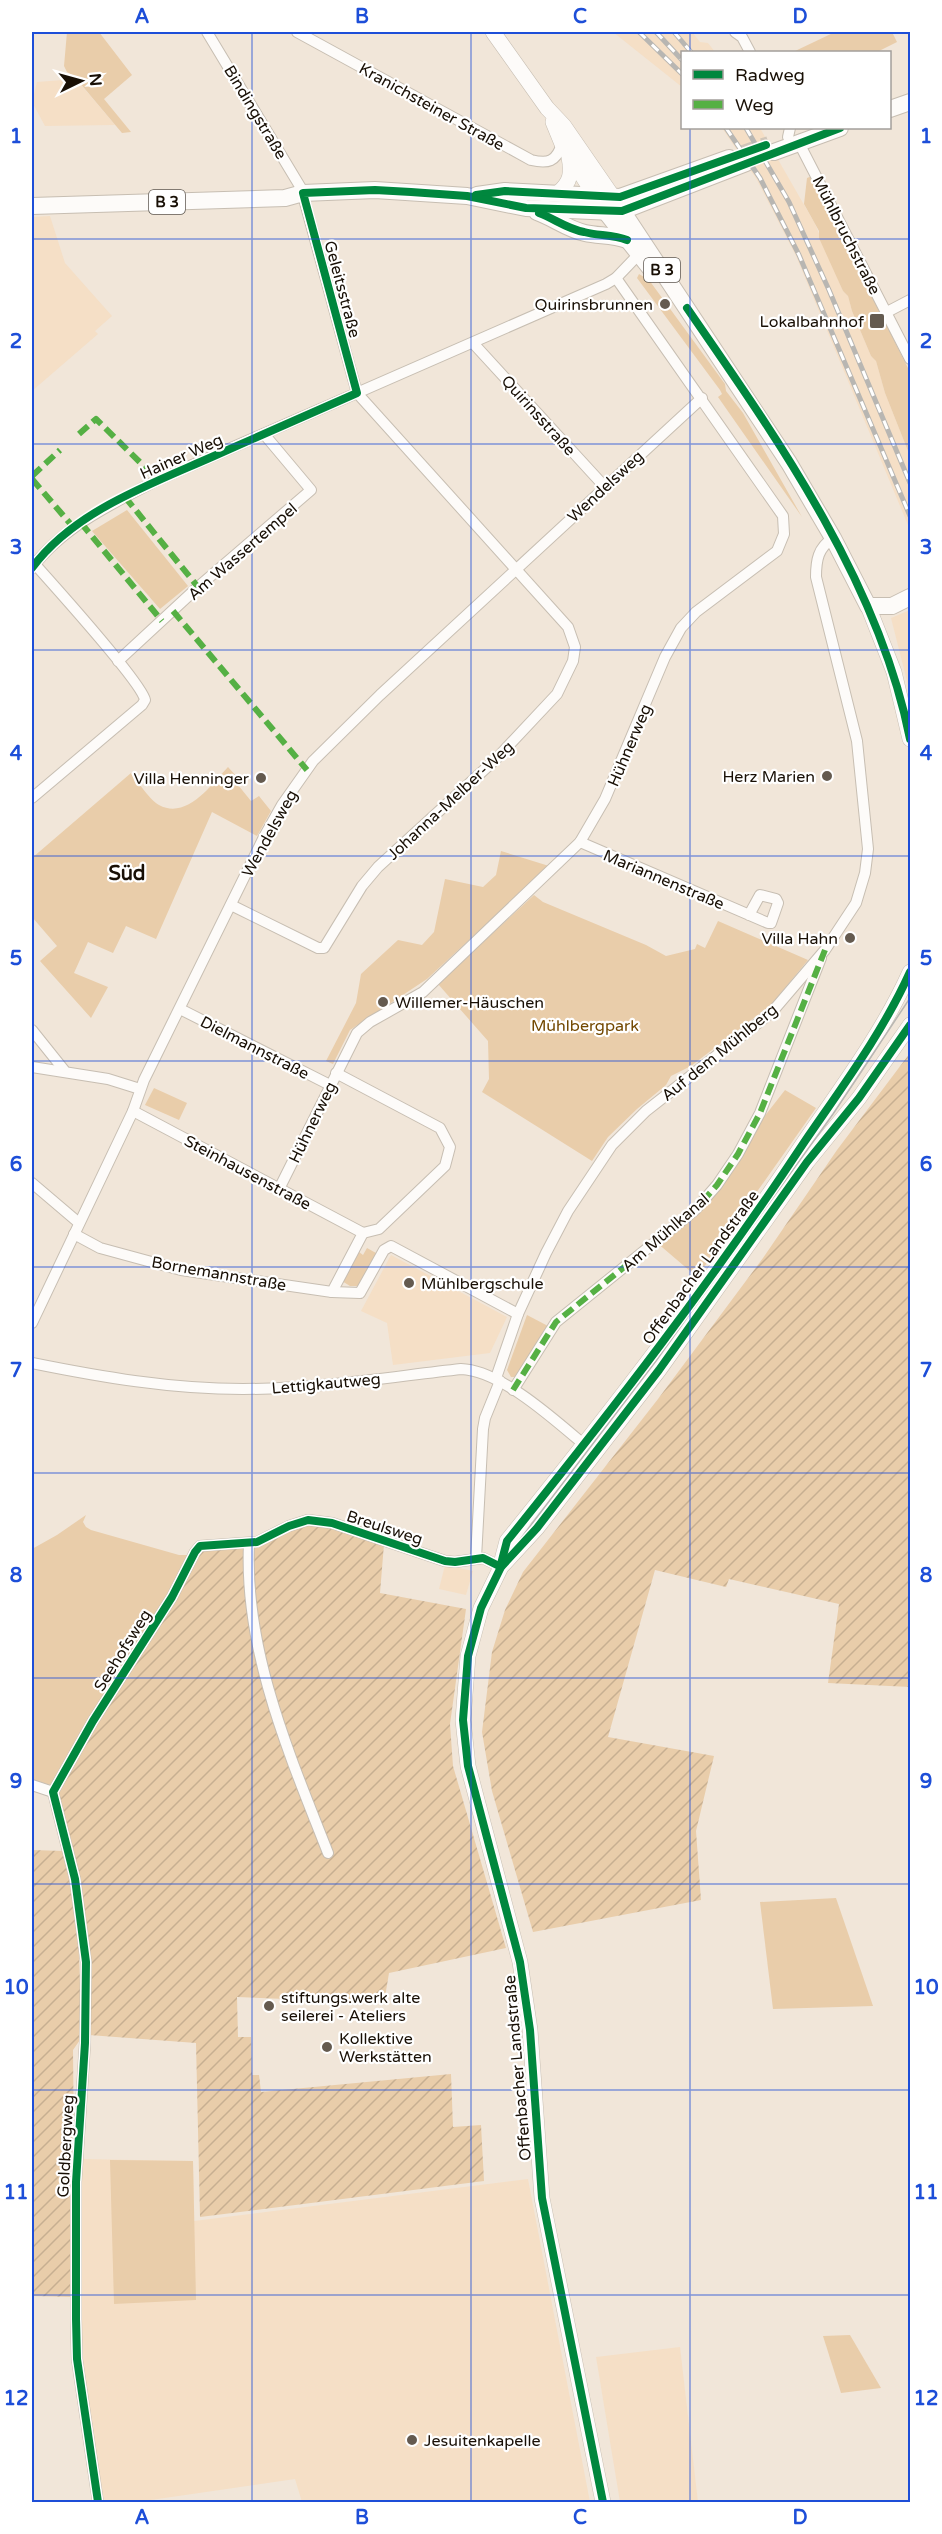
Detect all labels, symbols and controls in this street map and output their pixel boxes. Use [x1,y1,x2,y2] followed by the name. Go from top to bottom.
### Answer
[135,5,150,29] text: A
[355,5,369,29] text: B
[573,5,587,29] text: C
[792,5,808,29] text: D
[51,51,111,111] north arrow
[681,51,891,129] legend
[355,59,508,155] street label: Kranichsteiner Straße
[219,62,291,163] street label: Bindingstraße
[735,64,805,86] text: Radweg
[84,73,105,87] text: N
[735,94,774,116] text: Weg
[10,125,22,149] text: 1
[920,125,932,149] text: 1
[808,173,885,298] street label: Mühlbruchstraße
[149,190,185,214] road number: B 3
[319,239,365,340] street label: Geleitsstraße
[644,258,680,282] road number: B 3
[535,295,653,315] place label: Quirinsbrunnen
[658,297,672,311] marker: Quirinsbrunnen
[759,312,865,332] place label: Lokalbahnhof
[868,312,886,330] marker: Lokalbahnhof
[10,330,22,354] text: 2
[920,330,932,354] text: 2
[497,371,580,460] street label: Quirinsstraße
[137,430,226,484] street label: Hainer Weg
[563,446,648,527] street label: Wendelsweg
[184,499,302,605] street label: Am Wassertempel
[10,536,22,560] text: 3
[920,536,932,560] text: 3
[604,701,656,790] street label: Hühnerweg
[383,737,518,865] street label: Johanna-Melber-Weg
[10,742,23,766] text: 4
[920,742,933,766] text: 4
[722,767,815,787] place label: Herz Marien
[134,769,250,789] place label: Villa Henninger
[820,769,834,783] marker: Herz Marien
[254,771,268,785] marker: Villa Henninger
[238,786,302,881] street label: Wendelsweg
[600,845,727,914] street label: Mariannenstraße
[109,862,145,886] district label: Süd
[761,929,838,949] place label: Villa Hahn
[843,931,857,945] marker: Villa Hahn
[10,947,22,971] text: 5
[920,947,932,971] text: 5
[395,993,544,1013] place label: Willemer-Häuschen
[376,995,390,1009] marker: Willemer-Häuschen
[658,1000,782,1106] street label: Auf dem Mühlberg
[197,1012,312,1084] street label: Dielmannstraße
[531,1016,639,1036] park label: Mühlbergpark
[285,1079,341,1166] street label: Hühnerweg
[181,1131,314,1215] street label: Steinhausenstraße
[10,1153,22,1177] text: 6
[920,1153,932,1177] text: 6
[638,1186,764,1349] street label: Offenbacher Landstraße
[618,1189,714,1276] street label: Am Mühlkanal
[150,1252,288,1296] street label: Bornemannstraße
[421,1274,544,1294] place label: Mühlbergschule
[402,1276,416,1290] marker: Mühlbergschule
[10,1359,22,1383] text: 7
[920,1359,932,1383] text: 7
[271,1369,382,1399] street label: Lettigkautweg
[344,1506,425,1550] street label: Breulsweg
[10,1564,22,1588] text: 8
[920,1564,932,1588] text: 8
[90,1606,156,1695] street label: Seehofsweg
[10,1770,22,1794] text: 9
[920,1770,932,1794] text: 9
[500,1974,536,2161] street label: Offenbacher Landstraße
[3,1976,29,2000] text: 10
[913,1976,939,2000] text: 10
[281,1988,420,2026] place label: stiftungs.werk alte seilerei - Ateliers
[262,1999,276,2013] marker: stiftungs.werk alte seilerei - Ateliers
[339,2029,432,2067] place label: Kollektive Werkstätten
[320,2040,334,2054] marker: Kollektive Werkstätten
[53,2094,79,2198] street label: Goldbergweg
[3,2181,29,2205] text: 11
[913,2181,939,2205] text: 11
[3,2387,29,2411] text: 12
[913,2387,939,2411] text: 12
[424,2431,540,2451] place label: Jesuitenkapelle
[405,2433,419,2447] marker: Jesuitenkapelle
[135,2506,150,2530] text: A
[355,2506,369,2530] text: B
[573,2506,587,2530] text: C
[792,2506,808,2530] text: D

